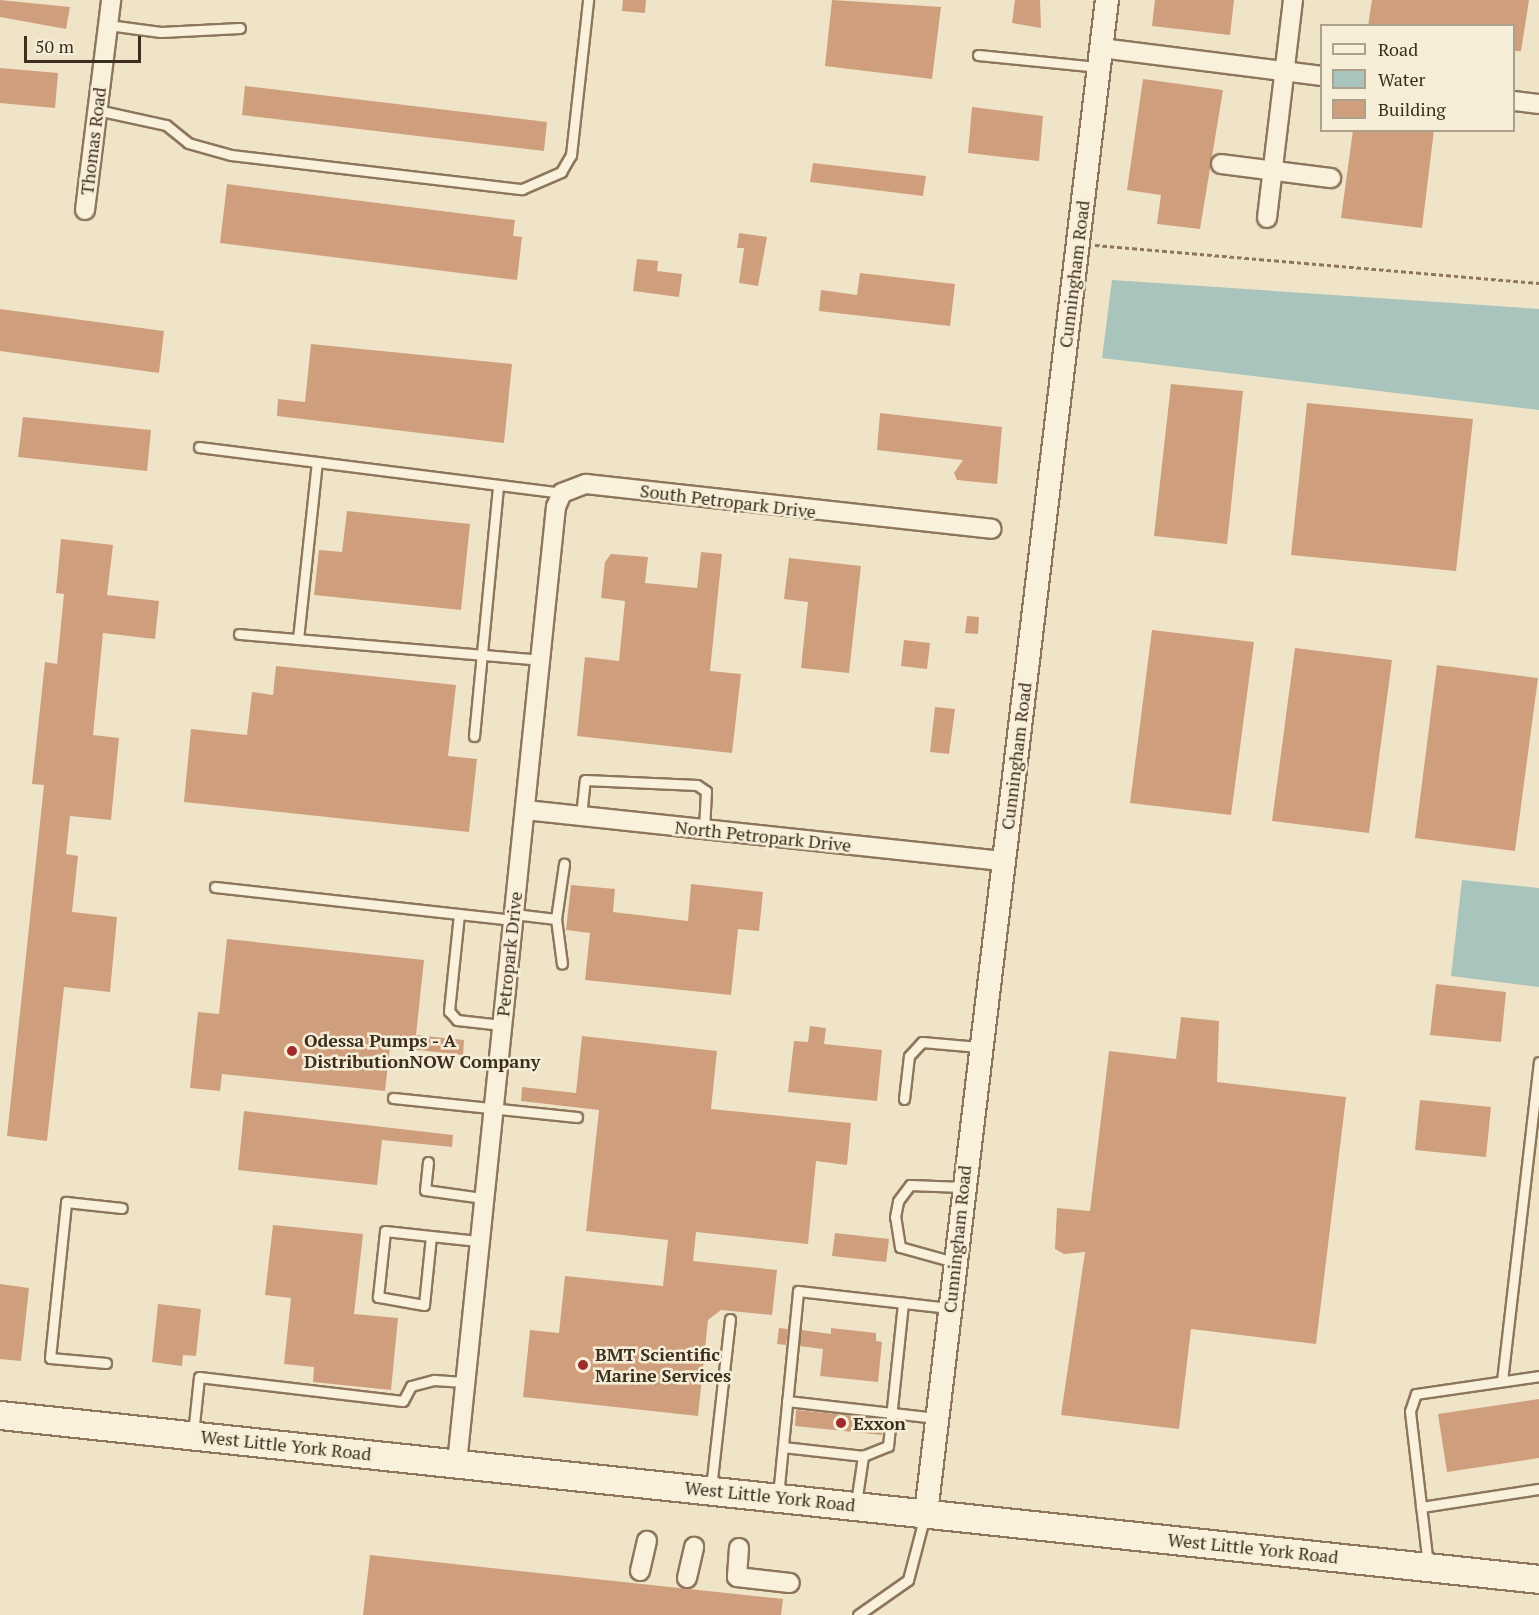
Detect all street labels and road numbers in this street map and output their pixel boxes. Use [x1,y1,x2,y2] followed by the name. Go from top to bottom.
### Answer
[76,86,110,196] street label: Thomas Road
[1054,199,1094,349] street label: Cunningham Road
[639,479,817,523] street label: South Petropark Drive
[996,681,1036,831] street label: Cunningham Road
[674,816,852,856] street label: North Petropark Drive
[492,890,526,1018] street label: Petropark Drive
[938,1164,976,1314] street label: Cunningham Road
[200,1425,372,1465] street label: West Little York Road
[684,1476,856,1516] street label: West Little York Road
[1167,1528,1339,1568] street label: West Little York Road

